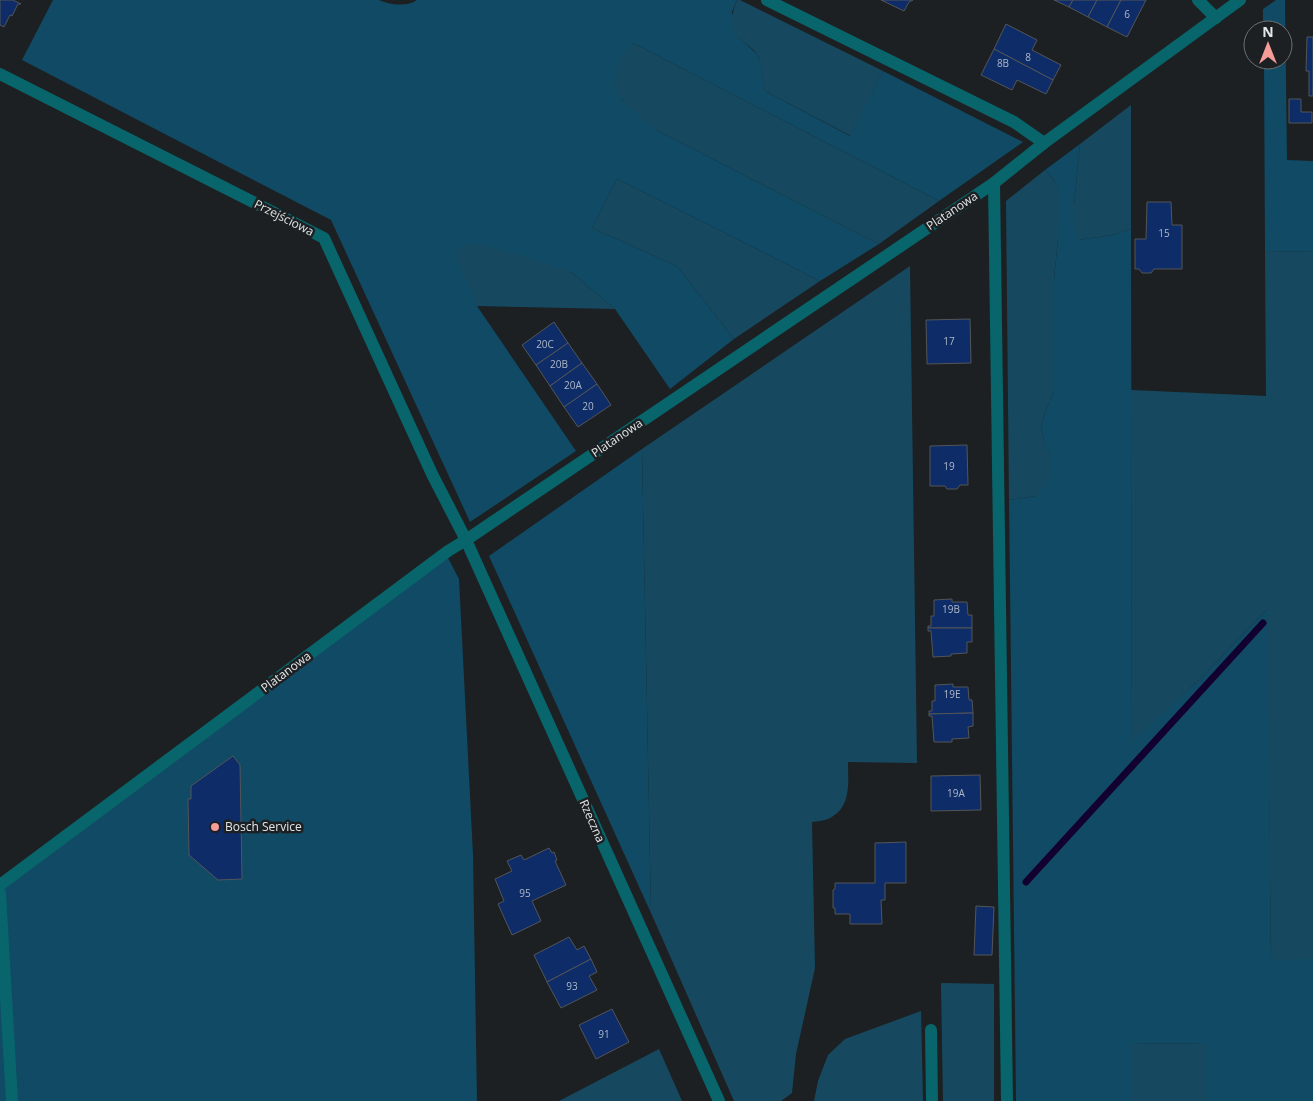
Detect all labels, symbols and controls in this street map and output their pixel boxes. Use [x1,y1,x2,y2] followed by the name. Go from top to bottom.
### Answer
[1124,7,1130,21] house number: 6
[1243,20,1293,70] north arrow
[1262,22,1274,41] text: N
[1025,50,1031,64] house number: 8
[997,56,1009,70] house number: 8B
[923,187,981,234] street label: Platanowa
[251,195,317,240] street label: Przejściowa
[1158,226,1170,240] house number: 15
[943,334,955,348] house number: 17
[536,337,554,351] house number: 20C
[550,357,568,371] house number: 20B
[564,378,583,392] house number: 20A
[582,399,594,413] house number: 20
[588,414,646,461] street label: Platanowa
[943,459,955,473] house number: 19
[942,602,960,616] house number: 19B
[257,647,314,696] street label: Platanowa
[944,687,961,701] house number: 19E
[947,786,966,800] house number: 19A
[576,797,609,845] street label: Rzeczna
[225,818,302,835] place label: Bosch Service
[209,821,221,833] marker: Bosch Service
[519,886,531,900] house number: 95
[566,979,578,993] house number: 93
[598,1027,610,1041] house number: 91

